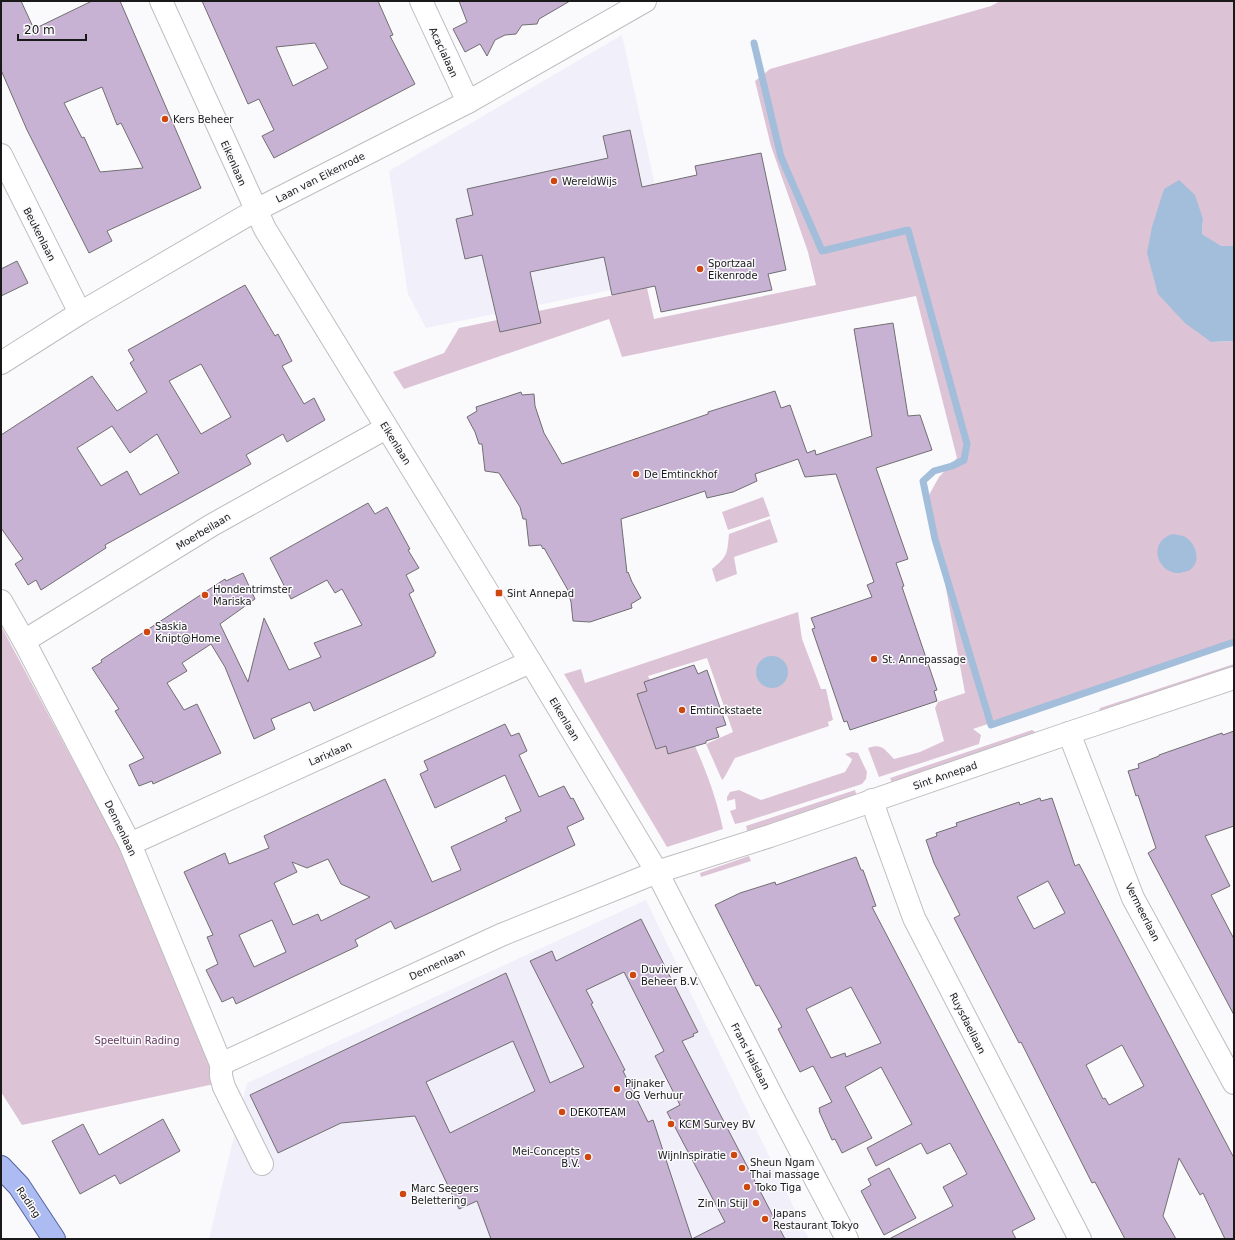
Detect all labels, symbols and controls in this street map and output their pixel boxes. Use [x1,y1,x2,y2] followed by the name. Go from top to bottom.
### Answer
[18,16,86,42] scale bar
[24,23,55,37] text: 20 m
[427,25,460,79] street label: Acacialaan
[160,114,170,124] marker: Kers Beheer
[173,114,234,125] place label: Kers Beheer
[219,139,248,188] street label: Eikenlaan
[274,150,367,205] street label: Laan van Eikenrode
[549,176,559,186] marker: WereldWijs
[562,176,617,187] place label: WereldWijs
[21,206,58,263] street label: Beukenlaan
[708,258,758,281] place label: Sportzaal Eikenrode
[695,264,705,274] marker: Sportzaal Eikenrode
[378,420,413,467] street label: Eikenlaan
[631,469,641,479] marker: De Emtinckhof
[644,469,718,480] place label: De Emtinckhof
[174,511,233,552] street label: Moerbeilaan
[213,584,293,607] place label: Hondentrimster Mariska
[494,588,504,598] marker: Sint Annepad
[507,588,574,599] place label: Sint Annepad
[200,590,210,600] marker: Hondentrimster Mariska
[155,621,220,644] place label: Saskia Knipt@Home
[142,627,152,637] marker: Saskia Knipt@Home
[869,654,879,664] marker: St. Annepassage
[882,654,966,665] place label: St. Annepassage
[547,696,582,743] street label: Eikenlaan
[677,705,687,715] marker: Emtinckstaete
[690,705,762,716] place label: Emtinckstaete
[307,739,353,768] street label: Larixlaan
[912,759,979,792] street label: Sint Annepad
[102,799,139,858] street label: Dennenlaan
[1123,881,1162,943] street label: Vermeerlaan
[408,947,467,982] street label: Dennenlaan
[641,964,699,987] place label: Duvivier Beheer B.V.
[628,970,638,980] marker: Duvivier Beheer B.V.
[948,991,988,1055] street label: Ruysdaellaan
[729,1021,772,1091] street label: Frans Halslaan
[95,1035,180,1046] park label: Speeltuin Rading
[625,1078,684,1101] place label: Pijnaker OG Verhuur
[612,1084,622,1094] marker: Pijnaker OG Verhuur
[557,1107,567,1117] marker: DEKOTEAM
[570,1107,626,1118] place label: DEKOTEAM
[666,1119,676,1129] marker: KCM Survey BV
[679,1119,755,1130] place label: KCM Survey BV
[512,1146,580,1169] place label: Mei-Concepts B.V.
[658,1150,726,1161] place label: WijnInspiratie
[729,1150,739,1160] marker: WijnInspiratie
[583,1152,593,1162] marker: Mei-Concepts B.V.
[749,1157,819,1180] place label: Sheun Ngam Thai massage
[737,1163,747,1173] marker: Sheun Ngam Thai massage
[742,1182,752,1192] marker: Toko Tiga
[754,1182,801,1193] place label: Toko Tiga
[411,1183,479,1206] place label: Marc Seegers Belettering
[14,1185,43,1220] street label: Rading
[398,1189,408,1199] marker: Marc Seegers Belettering
[698,1198,748,1209] place label: Zin In Stijl
[751,1198,761,1208] marker: Zin In Stijl
[772,1208,859,1231] place label: Japans Restaurant Tokyo
[760,1214,770,1224] marker: Japans Restaurant Tokyo

